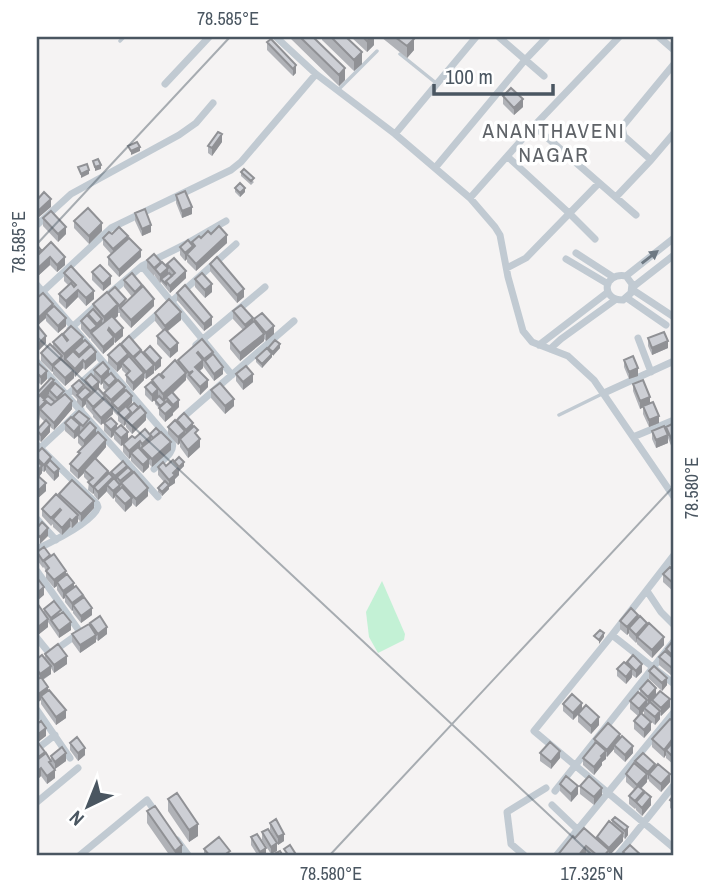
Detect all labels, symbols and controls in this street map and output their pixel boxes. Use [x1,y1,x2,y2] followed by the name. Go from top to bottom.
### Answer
[197,6,259,31] text: 78.585°E
[434,52,554,96] scale bar
[445,62,493,91] text: 100 m
[481,116,626,169] district label: ANANTHAVENI NAGAR
[6,211,31,273] text: 78.585°E
[641,251,659,265] one-way arrow
[679,457,704,519] text: 78.580°E
[52,770,122,840] north arrow
[63,805,89,832] text: N
[300,861,362,886] text: 78.580°E
[561,861,624,886] text: 17.325°N

